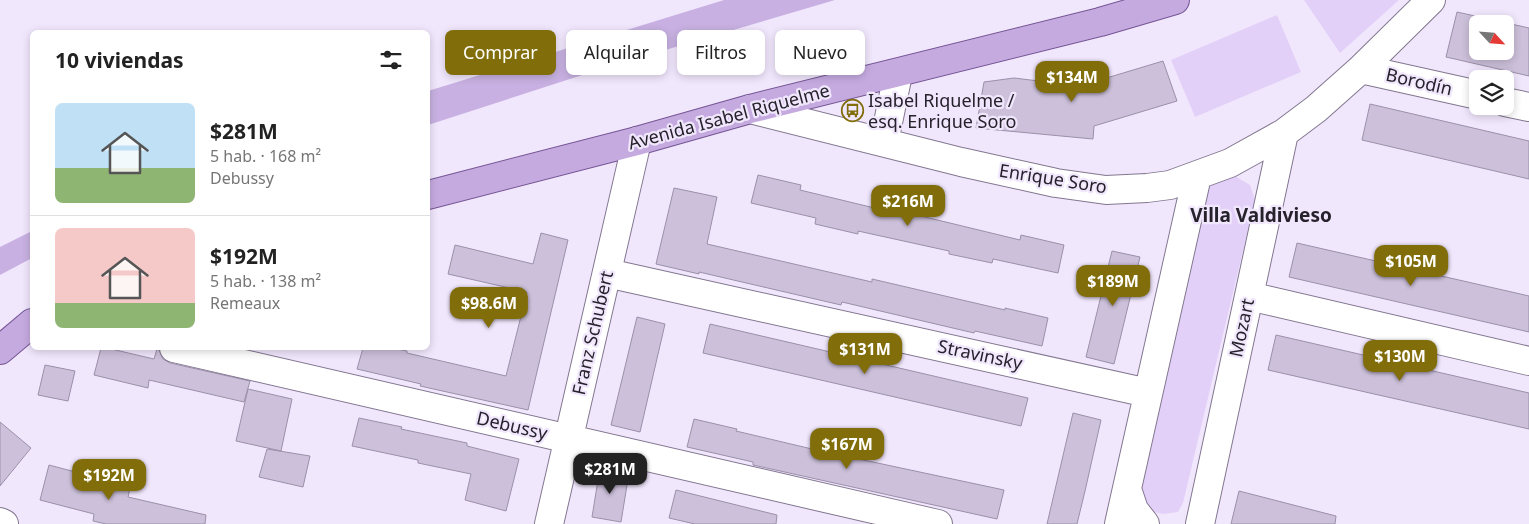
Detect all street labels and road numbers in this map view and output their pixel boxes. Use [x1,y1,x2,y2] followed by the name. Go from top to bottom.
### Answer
[1384,62,1455,100] street label: Borodín
[625,78,832,154] street label: Avenida Isabel Riquelme
[997,158,1109,198] street label: Enrique Soro
[566,268,618,397] street label: Franz Schubert
[1223,296,1259,359] street label: Mozart
[936,333,1025,375] street label: Stravinsky
[474,405,551,445] street label: Debussy

